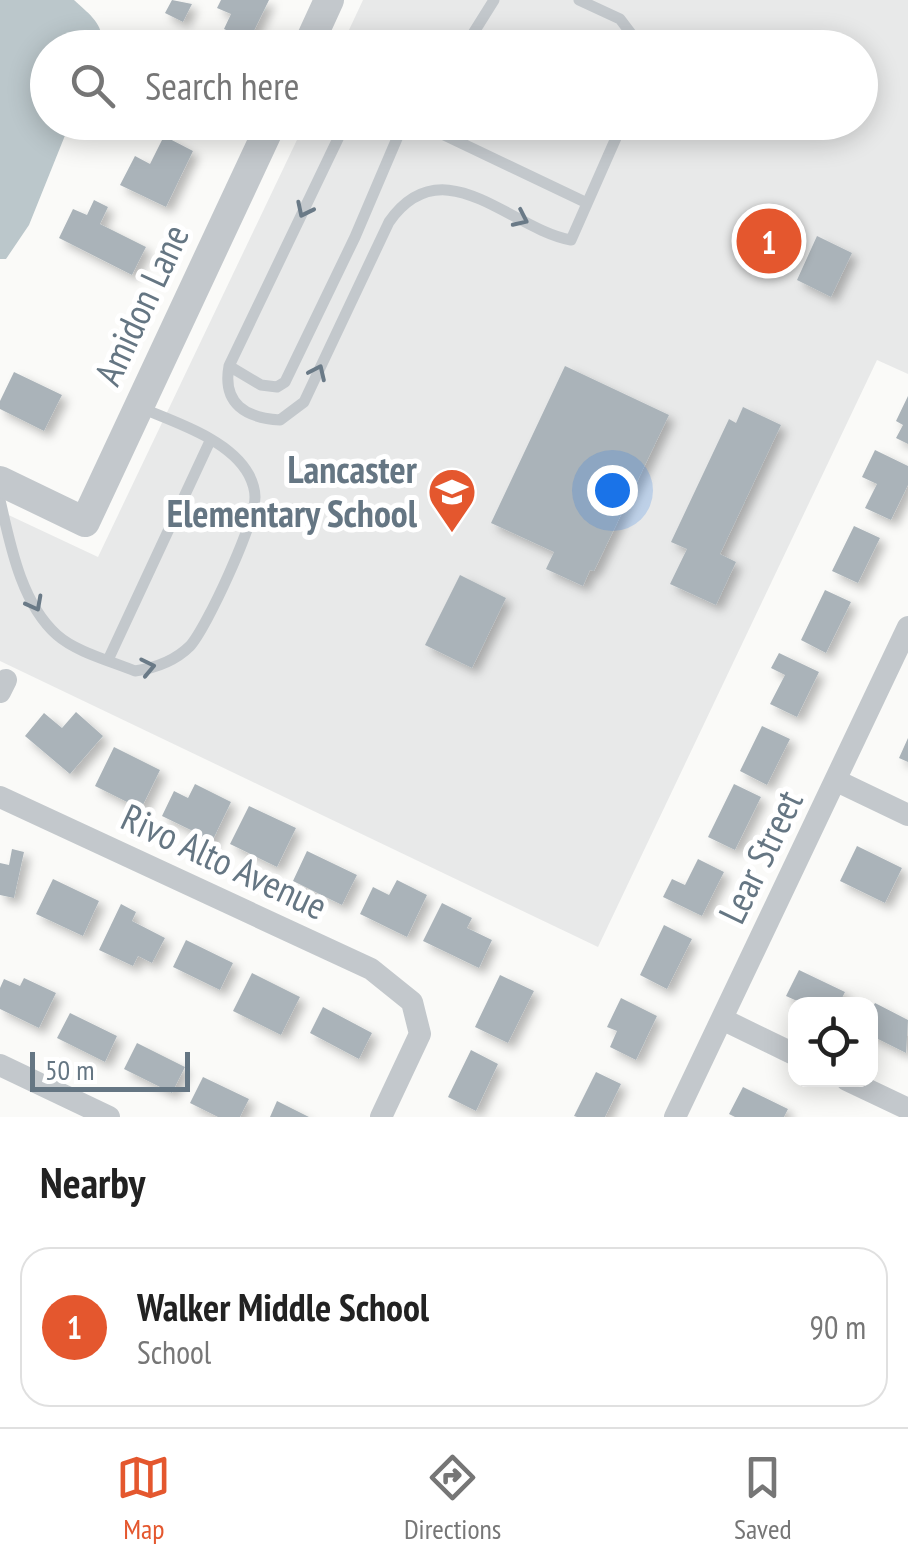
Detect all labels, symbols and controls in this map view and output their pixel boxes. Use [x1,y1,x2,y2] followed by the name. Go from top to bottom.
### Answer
[30,30,878,140] search box
[65,58,120,113] icon: search
[145,61,299,110] text: Search here
[296,200,316,218] one-way arrow
[736,204,802,278] pin: 1
[511,206,529,226] one-way arrow
[82,216,199,392] street label: Amidon Lane
[306,364,326,382] one-way arrow
[167,444,418,537] place label: Lancaster Elementary School
[587,465,638,516] your location
[426,466,478,534] school or university icon: Lancaster Elementary School
[22,594,42,612] one-way arrow
[139,657,156,678] one-way arrow
[706,781,813,931] street label: Lear Street
[114,792,335,930] street label: Rivo Alto Avenue
[788,997,878,1087] map controls
[788,997,878,1087] button: locate
[30,1047,190,1092] scale bar
[45,1051,94,1088] text: 50 m
[40,1155,145,1210] text: Nearby
[137,1282,429,1331] text: Walker Middle School
[67,1306,82,1348] text: 1
[810,1306,866,1348] text: 90 m
[137,1331,211,1373] text: School
[116,1450,171,1547] tab: Map
[404,1450,501,1547] tab: Directions
[734,1450,792,1547] tab: Saved

